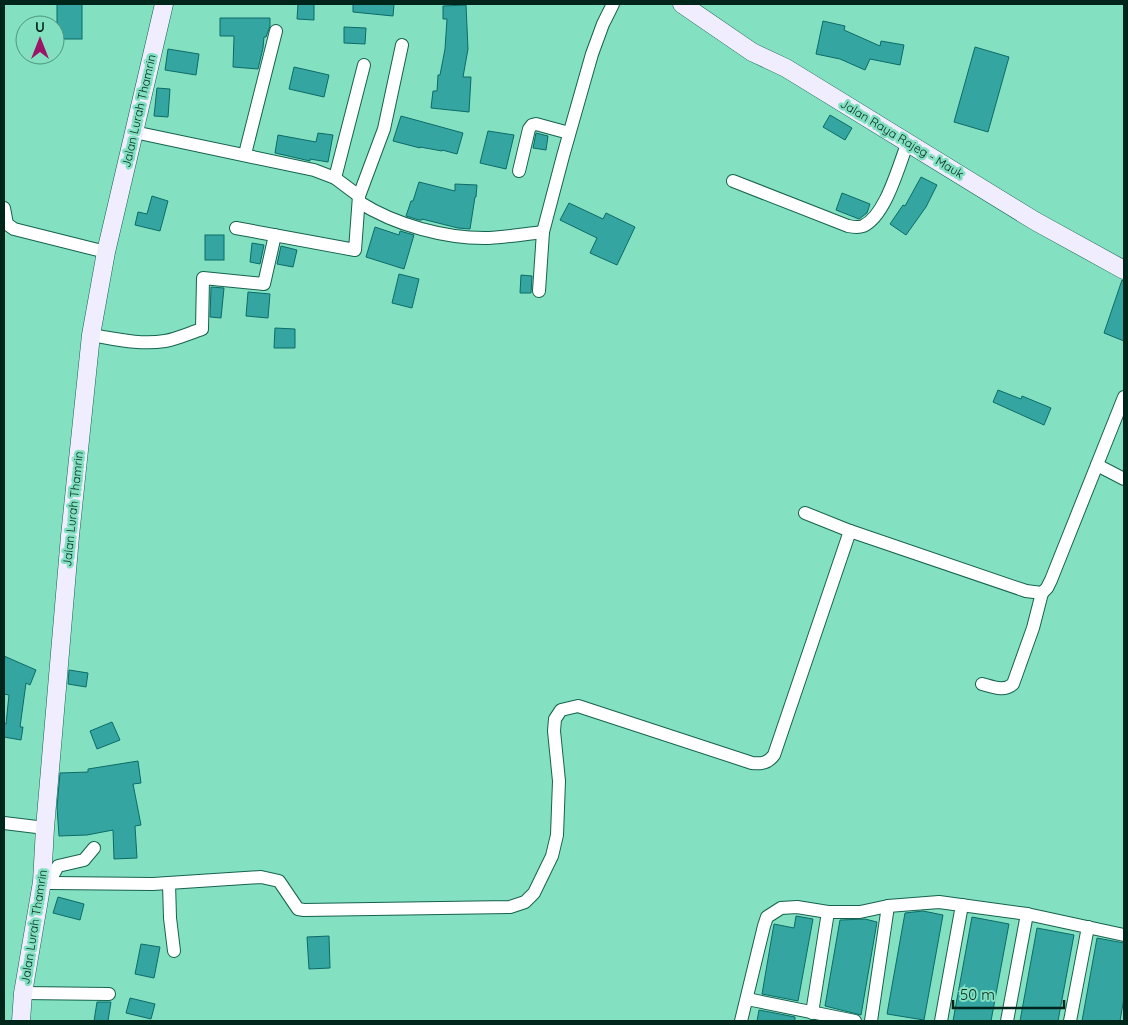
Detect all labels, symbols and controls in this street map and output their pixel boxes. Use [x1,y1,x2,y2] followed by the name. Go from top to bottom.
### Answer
[15,15,65,65] north arrow
[35,18,45,36] text: U
[118,53,159,169] street label: Jalan Lurah Thamrin
[838,96,967,181] street label: Jalan Raya Rajeg - Mauk
[59,451,86,567] street label: Jalan Lurah Thamrin
[17,869,50,985] street label: Jalan Lurah Thamrin
[953,978,1064,1010] scale bar
[960,985,995,1004] text: 50 m

